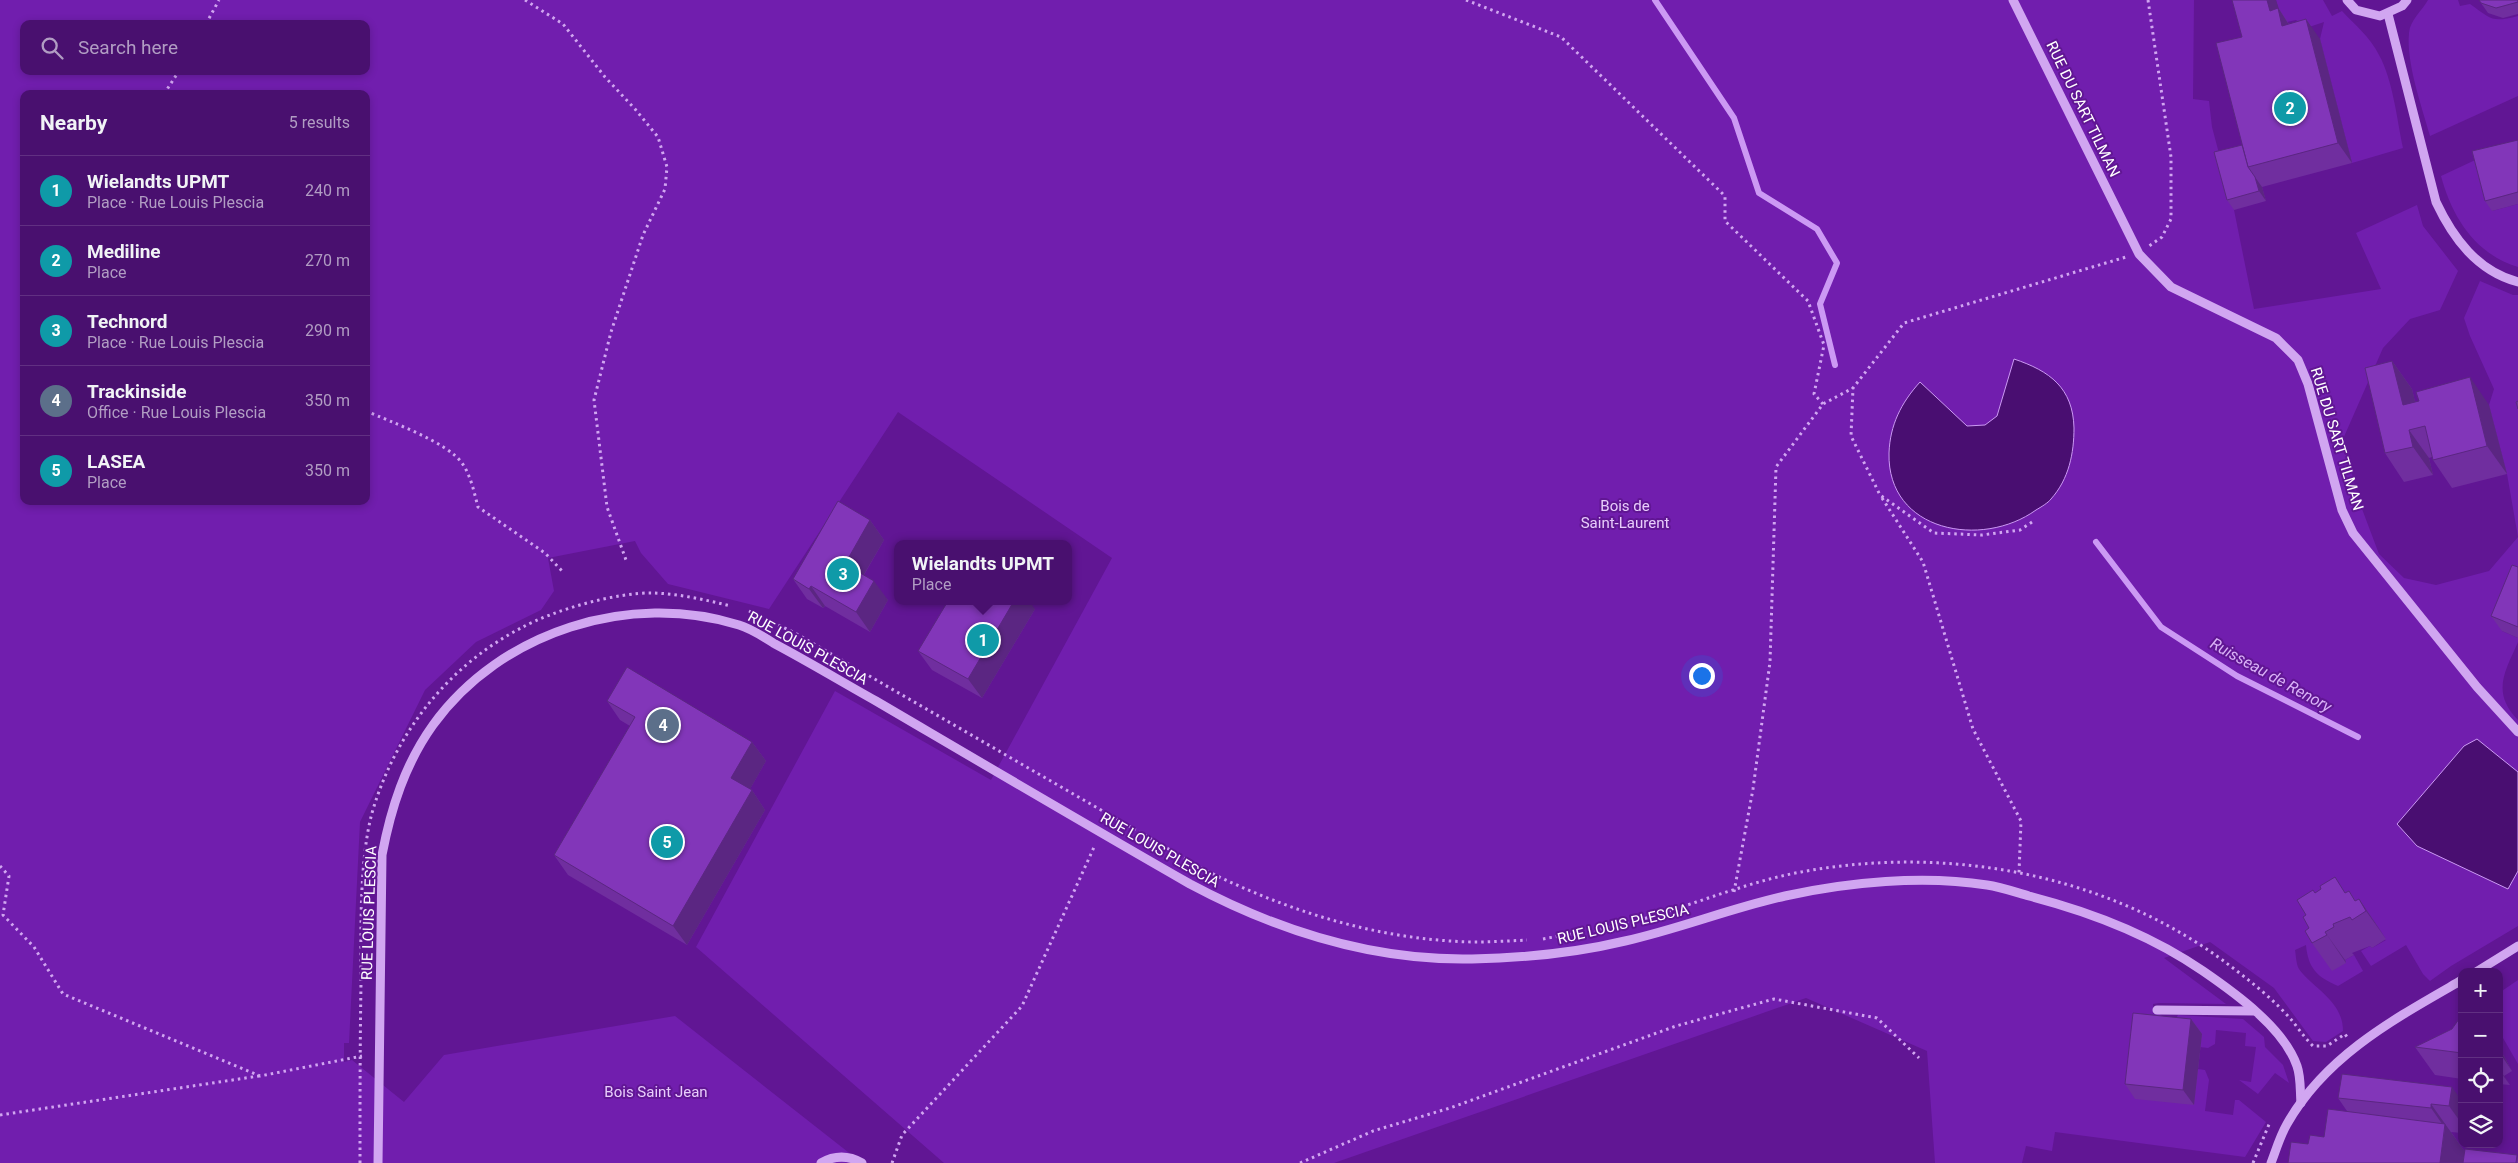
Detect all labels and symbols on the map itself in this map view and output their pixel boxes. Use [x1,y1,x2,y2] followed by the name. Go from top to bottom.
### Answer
[2042,38,2124,180] street label: RUE DU SART TILMAN
[2274,89,2306,127] pin: 2
[2307,365,2367,513] street label: RUE DU SART TILMAN
[1581,497,1669,532] park label: Bois de Saint-Laurent
[827,555,859,593] pin: 3
[745,608,871,689] street label: RUE LOUIS PLESCIA
[967,621,999,659] pin: 1
[2207,634,2336,717] water label: Ruisseau de Renory
[1689,663,1715,689] your location
[647,706,679,744] pin: 4
[1097,809,1223,891] street label: RUE LOUIS PLESCIA
[651,823,683,861] pin: 5
[358,845,380,980] street label: RUE LOUIS PLESCIA
[1556,900,1691,948] street label: RUE LOUIS PLESCIA
[604,1083,708,1101] park label: Bois Saint Jean

